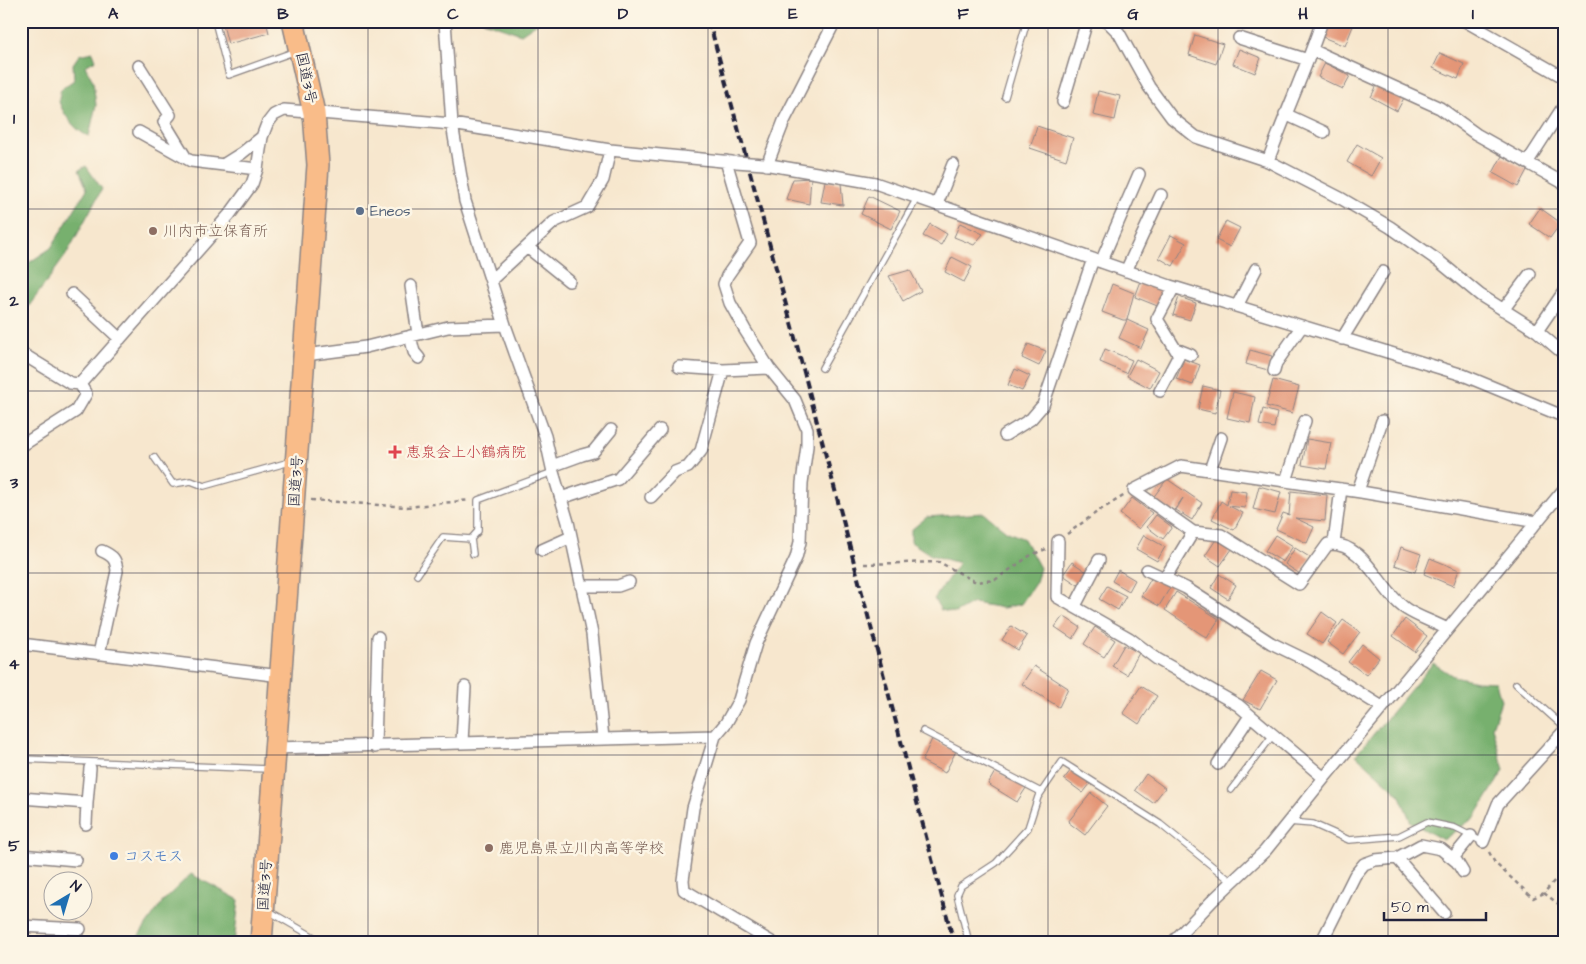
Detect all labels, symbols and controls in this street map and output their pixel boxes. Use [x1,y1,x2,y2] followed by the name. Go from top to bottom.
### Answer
[108,3,119,25] text: A
[277,3,289,25] text: B
[447,3,459,25] text: C
[618,3,629,25] text: D
[788,3,798,25] text: E
[957,3,969,25] text: F
[1127,3,1139,25] text: G
[1298,3,1308,25] text: H
[1472,3,1474,25] text: I
[290,50,322,106] street label: 国道3号
[13,108,16,130] text: 1
[370,201,411,222] place label: Eneos
[354,205,366,217] marker: Eneos
[163,221,268,242] place label: 川内市立保育所
[147,225,159,237] marker: 川内市立保育所
[8,290,19,312] text: 2
[406,442,526,463] place label: 恵泉会上小鶴病院
[388,445,402,459] marker: 恵泉会上小鶴病院
[284,454,308,508] street label: 国道3号
[9,472,19,494] text: 3
[9,653,20,675] text: 4
[8,835,20,857] text: 5
[499,838,664,859] place label: 鹿児島県立川内高等学校
[483,842,495,854] marker: 鹿児島県立川内高等学校
[124,846,183,867] place label: コスモス
[108,850,120,862] marker: コスモス
[253,858,277,912] street label: 国道3号
[42,872,92,922] north arrow
[66,876,85,897] text: N
[1384,889,1486,921] scale bar
[1391,897,1429,918] text: 50 m

